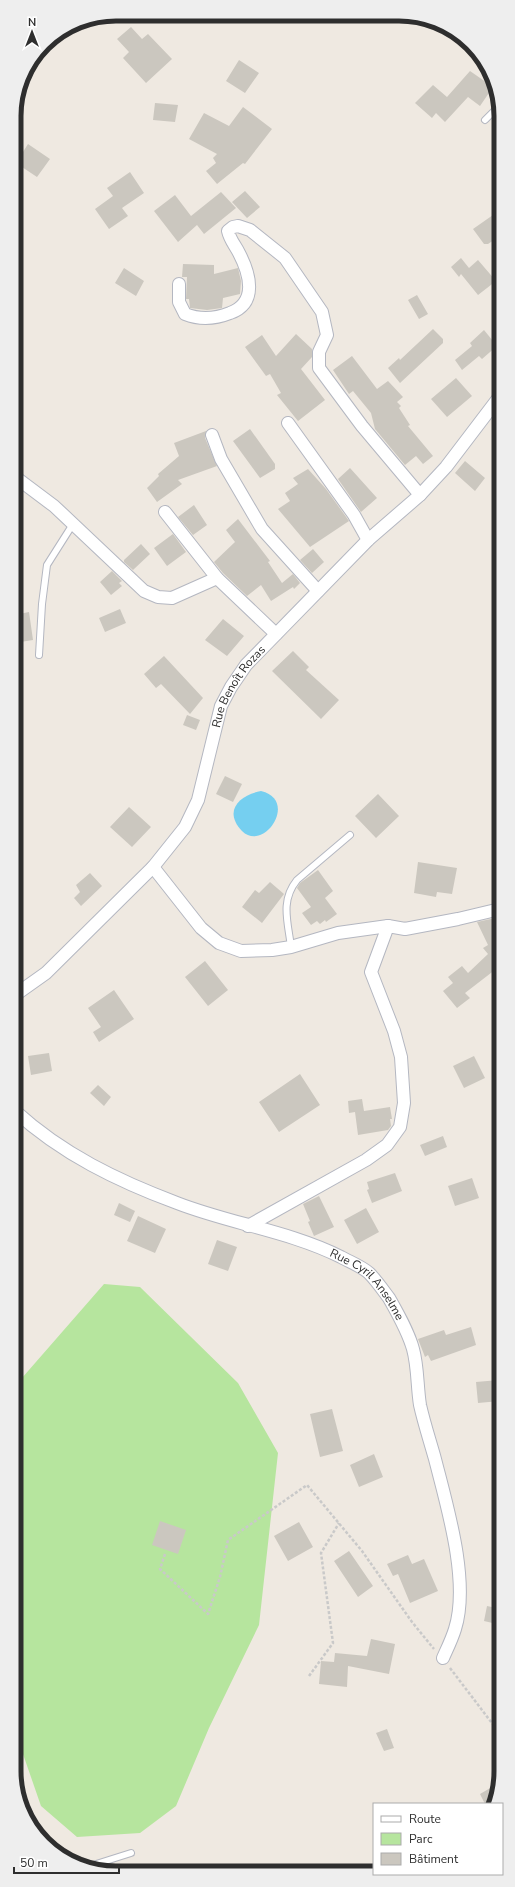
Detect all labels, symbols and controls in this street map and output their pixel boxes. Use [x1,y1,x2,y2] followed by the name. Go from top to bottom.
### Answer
[12,12,52,52] north arrow
[28,15,36,30] text: N
[208,642,269,729] street label: Rue Benoît Rozas
[327,1245,408,1323] street label: Rue Cyril Anselme
[373,1803,503,1875] legend
[409,1811,441,1827] text: Route
[409,1831,433,1847] text: Parc
[14,1849,119,1875] scale bar
[409,1851,459,1867] text: Bâtiment
[20,1855,48,1871] text: 50 m

